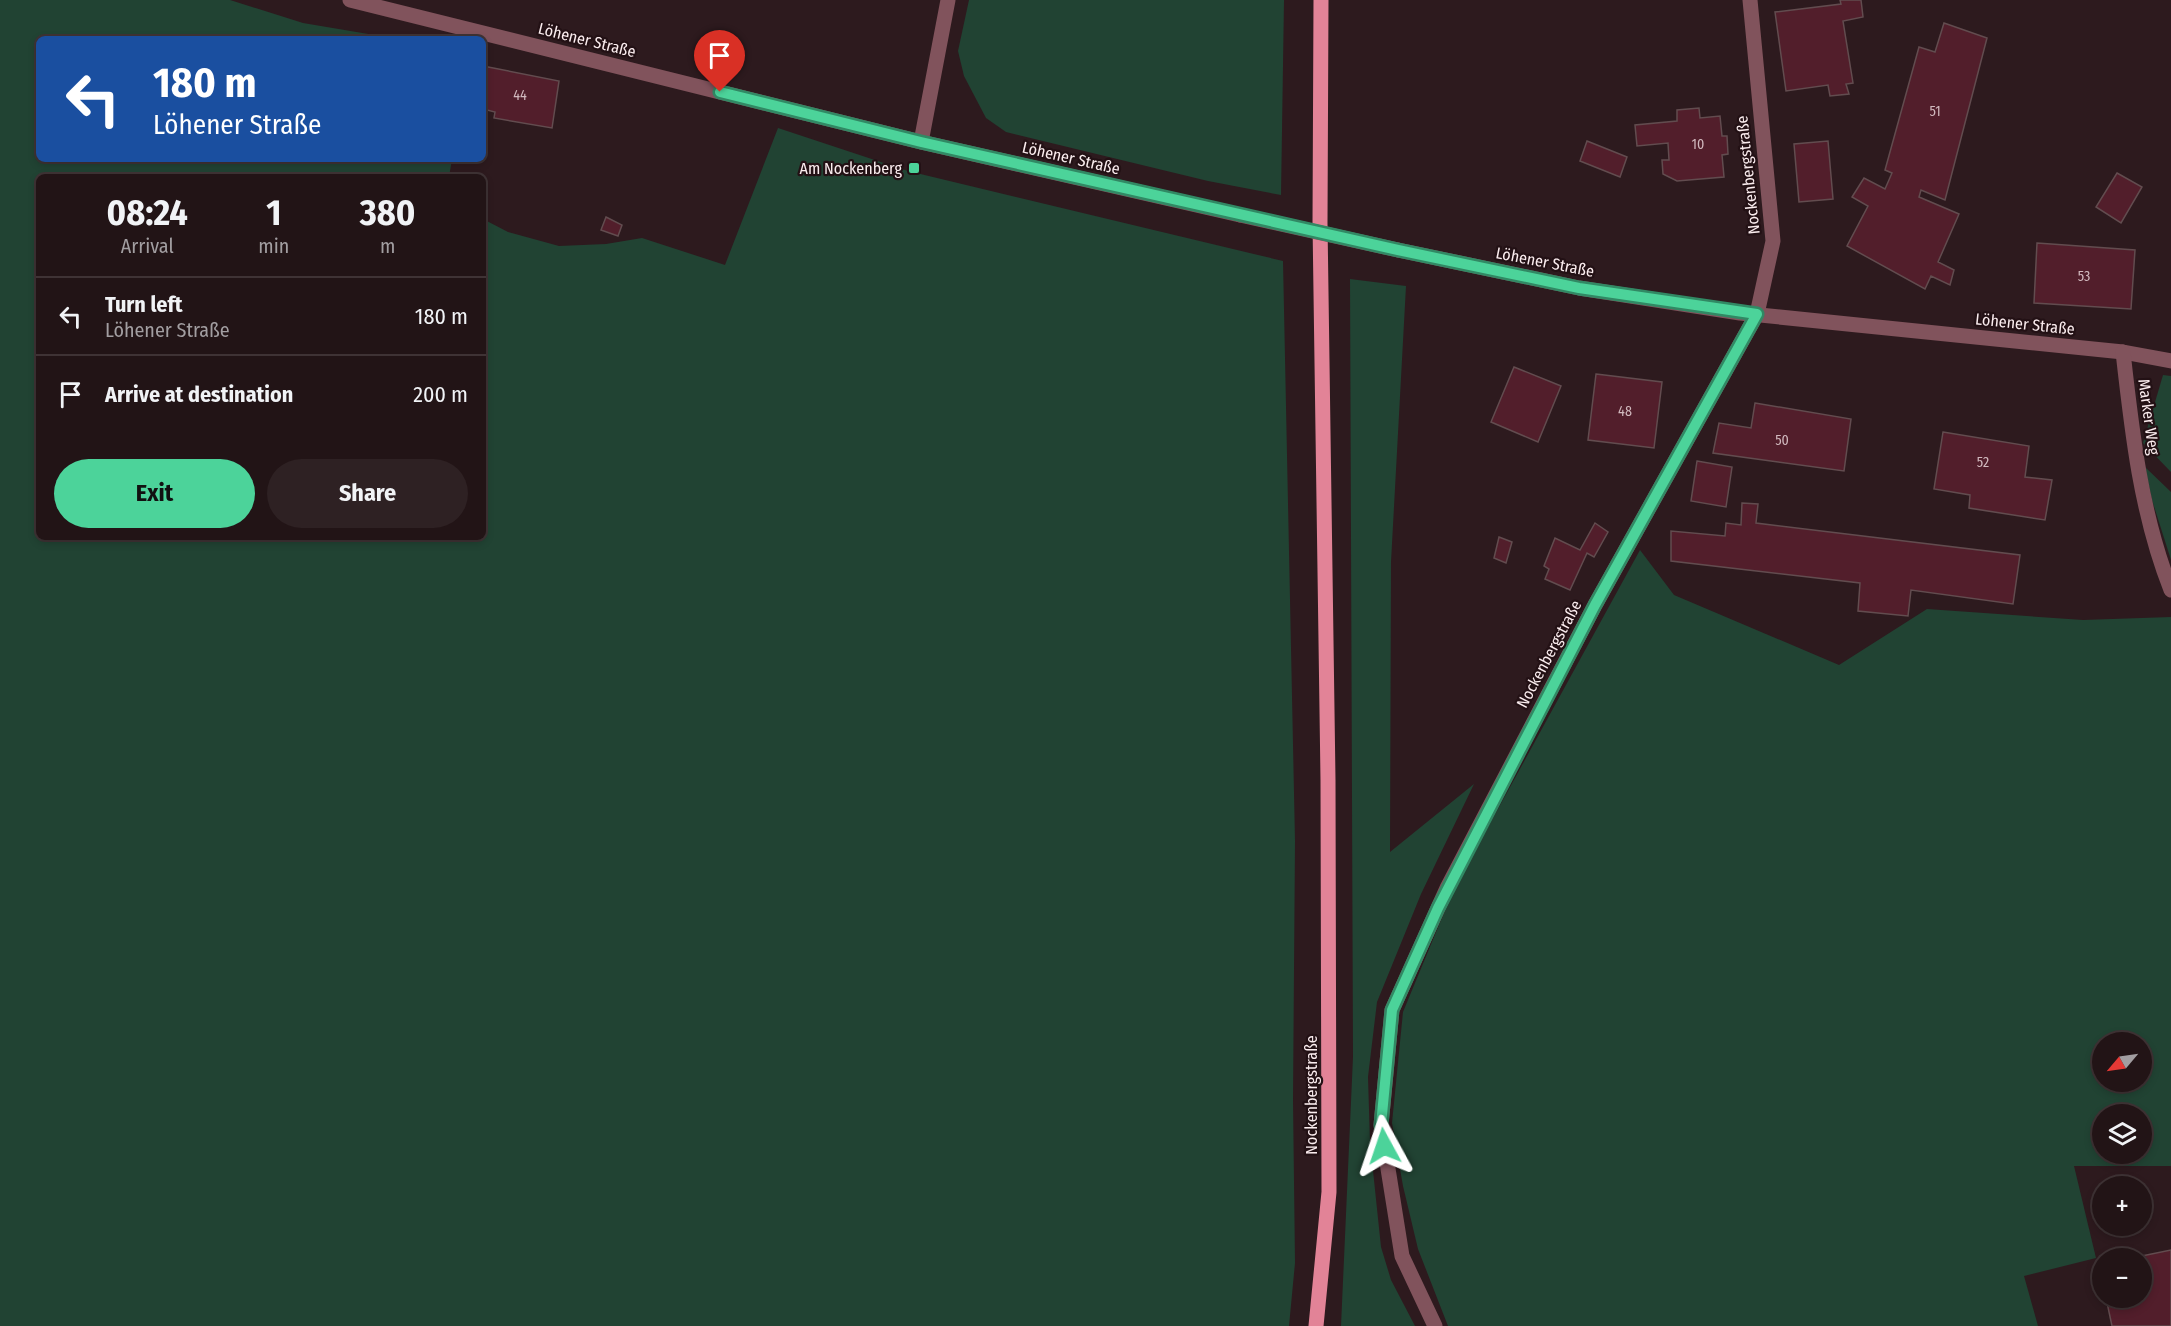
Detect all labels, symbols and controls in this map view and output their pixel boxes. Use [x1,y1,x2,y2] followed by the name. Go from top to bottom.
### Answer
[536,19,638,61] street label: Löhener Straße
[694,30,745,92] pin
[703,39,736,72] icon: arrive
[153,58,257,108] text: 180 m
[54,60,132,138] icon: left
[513,87,527,104] house number: 44
[1929,103,1941,120] house number: 51
[153,109,321,141] text: Löhener Straße
[1732,115,1764,235] street label: Nockenbergstraße
[1692,136,1704,153] house number: 10
[1020,138,1122,178] street label: Löhener Straße
[800,159,902,178] place label: Am Nockenberg
[907,161,921,175] marker: Am Nockenberg
[106,191,188,235] text: 08:24
[266,191,281,235] text: 1
[360,191,416,235] text: 380
[121,234,174,258] text: Arrival
[258,234,289,258] text: min
[380,234,395,258] text: m
[1494,243,1596,281] street label: Löhener Straße
[2078,268,2090,285] house number: 53
[105,291,183,318] text: Turn left
[54,300,87,333] icon: left
[415,303,468,330] text: 180 m
[1974,309,2076,339] street label: Löhener Straße
[105,318,230,342] text: Löhener Straße
[54,378,87,411] icon: arrive
[2134,378,2164,457] street label: Marker Weg
[105,381,293,408] text: Arrive at destination
[413,381,468,408] text: 200 m
[1618,403,1632,420] house number: 48
[1775,432,1789,449] house number: 50
[1977,454,1989,471] house number: 52
[54,459,255,528] button: Exit
[267,459,468,528] button: Share
[1513,597,1585,711] street label: Nockenbergstraße
[2092,1032,2152,1092] north arrow
[2092,1032,2152,1308] map controls
[1302,1035,1321,1155] street label: Nockenbergstraße
[2092,1104,2152,1164] button: layers
[1352,1114,1416,1178] position arrow
[2092,1176,2152,1236] button: +
[2092,1248,2152,1308] button: −

